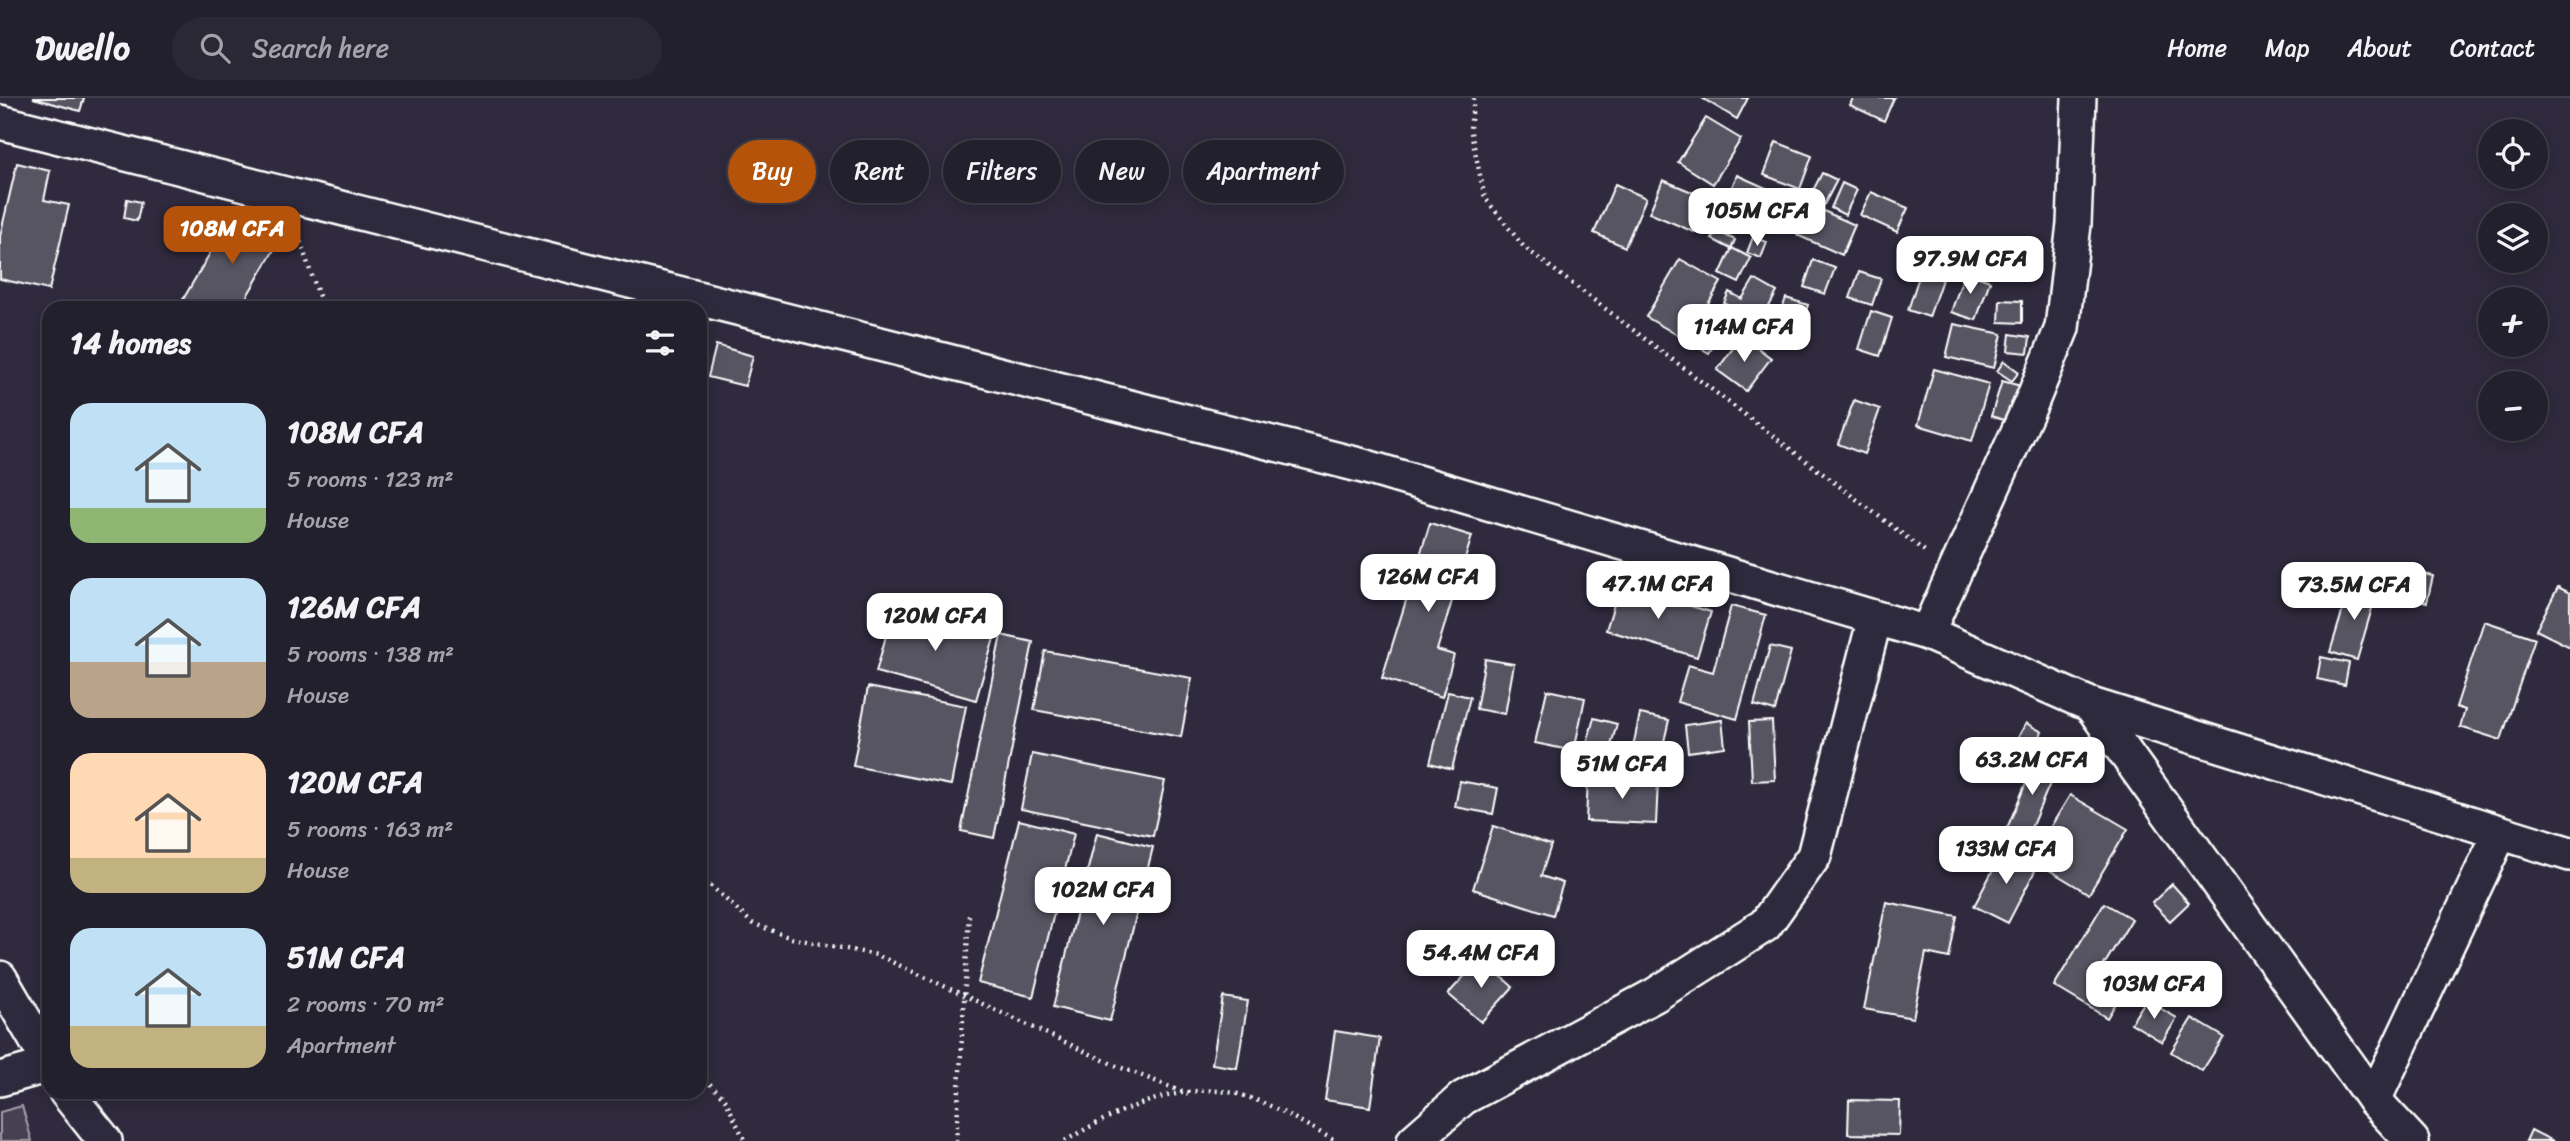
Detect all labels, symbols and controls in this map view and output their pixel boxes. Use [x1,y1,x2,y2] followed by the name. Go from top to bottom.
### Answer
[172,17,662,80] search box
[35,19,130,77] text: Dwello
[252,25,389,71] text: Search here
[2167,27,2227,69] text: Home
[2265,27,2309,69] text: Map
[2347,27,2412,69] text: About
[2450,27,2535,69] text: Contact
[196,29,234,67] icon: search
[2478,119,2548,441] map controls
[2478,119,2548,189] button: locate
[728,140,816,203] chip: Buy
[830,140,929,203] chip: Rent
[943,140,1061,203] chip: Filters
[1075,140,1169,203] chip: New
[1183,140,1344,203] chip: Apartment
[1685,188,1829,248] pin: 105M CFA
[1704,190,1810,231] text: 105M CFA
[2478,203,2548,273] button: layers
[160,206,304,266] pin: 108M CFA
[180,208,285,249] text: 108M CFA
[1890,236,2050,296] pin: 97.9M CFA
[1912,238,2028,279] text: 97.9M CFA
[2478,287,2548,357] button: +
[1672,304,1816,364] pin: 114M CFA
[1694,306,1794,347] text: 114M CFA
[70,316,191,370] text: 14 homes
[641,324,679,362] icon: filters
[2478,371,2548,441] button: −
[287,405,424,459] text: 108M CFA
[126,431,210,515] icon: home
[287,459,454,500] text: 5 rooms · 123 m²
[287,500,349,541] text: House
[1356,554,1500,614] pin: 126M CFA
[1377,556,1479,597] text: 126M CFA
[1578,561,1738,621] pin: 47.1M CFA
[2274,562,2434,622] pin: 73.5M CFA
[1602,563,1714,604] text: 47.1M CFA
[2297,564,2411,605] text: 73.5M CFA
[287,580,421,634] text: 126M CFA
[863,594,1007,653] pin: 120M CFA
[883,595,987,636] text: 120M CFA
[126,606,210,690] icon: home
[287,634,454,675] text: 5 rooms · 138 m²
[287,675,349,716] text: House
[1952,738,2112,797] pin: 63.2M CFA
[1976,739,2088,780] text: 63.2M CFA
[1557,742,1687,801] pin: 51M CFA
[1577,743,1667,784] text: 51M CFA
[287,755,423,809] text: 120M CFA
[126,781,210,865] icon: home
[287,809,453,850] text: 5 rooms · 163 m²
[1934,826,2078,886] pin: 133M CFA
[1955,828,2057,869] text: 133M CFA
[287,850,349,891] text: House
[1031,868,1175,927] pin: 102M CFA
[1051,869,1155,910] text: 102M CFA
[287,930,405,984] text: 51M CFA
[1401,930,1561,990] pin: 54.4M CFA
[1423,932,1539,973] text: 54.4M CFA
[126,956,210,1040] icon: home
[2082,962,2226,1021] pin: 103M CFA
[2102,963,2206,1004] text: 103M CFA
[287,984,445,1025] text: 2 rooms · 70 m²
[287,1025,396,1066] text: Apartment

